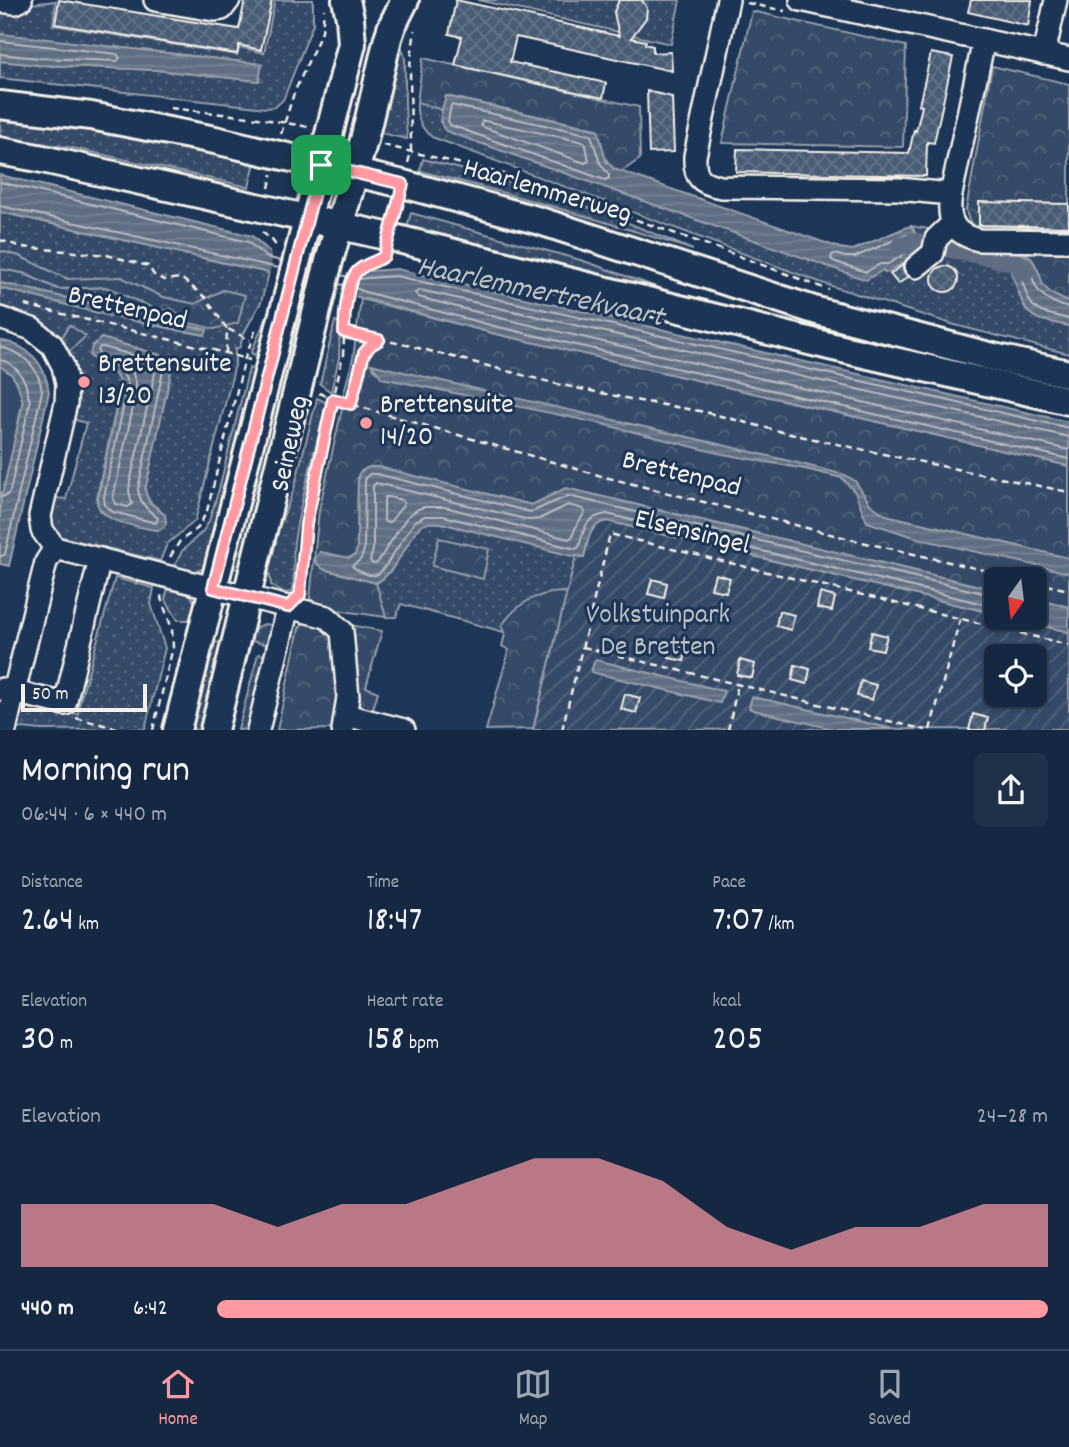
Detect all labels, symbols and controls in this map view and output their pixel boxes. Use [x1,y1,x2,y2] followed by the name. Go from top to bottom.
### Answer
[291,135,351,195] pin
[302,146,340,184] icon: arrive
[458,150,636,236] street label: Haarlemmerweg
[413,247,670,342] water label: Haarlemmertrekvaart
[64,277,190,343] street label: Brettenpad
[98,346,232,418] place label: Brettensuite 13/20
[76,374,92,390] marker: Brettensuite 13/20
[380,387,514,459] place label: Brettensuite 14/20
[262,392,322,496] street label: Seineweg
[358,415,374,431] marker: Brettensuite 14/20
[617,442,745,510] street label: Brettenpad
[630,500,754,568] street label: Elsensingel
[984,567,1046,630] north arrow
[984,567,1047,707] map controls
[586,597,730,669] park label: Volkstuinpark De Bretten
[984,644,1047,707] button: locate
[21,680,147,712] scale bar
[32,682,69,709] text: 50 m
[21,745,190,800] text: Morning run
[974,753,1048,827] button: share
[21,799,167,832] text: 06:44 · 6 × 440 m
[21,870,83,897] text: Distance
[367,870,399,897] text: Time
[712,870,746,897] text: Pace
[21,897,74,947] text: 2.64
[367,897,422,947] text: 18:47
[712,897,764,947] text: 7:07
[74,912,99,939] text: km
[764,912,795,939] text: /km
[21,989,87,1016] text: Elevation
[367,989,443,1016] text: Heart rate
[712,989,741,1016] text: kcal
[21,1016,56,1066] text: 30
[367,1016,405,1066] text: 158
[712,1016,763,1066] text: 205
[56,1031,73,1058] text: m
[405,1031,439,1058] text: bpm
[21,1101,101,1134] text: Elevation
[977,1101,1048,1134] text: 24–28 m
[21,1293,74,1326] text: 440 m
[133,1293,168,1326] text: 6:42
[158,1365,198,1434] tab: Home
[514,1365,552,1434] tab: Map
[868,1365,911,1434] tab: Saved

